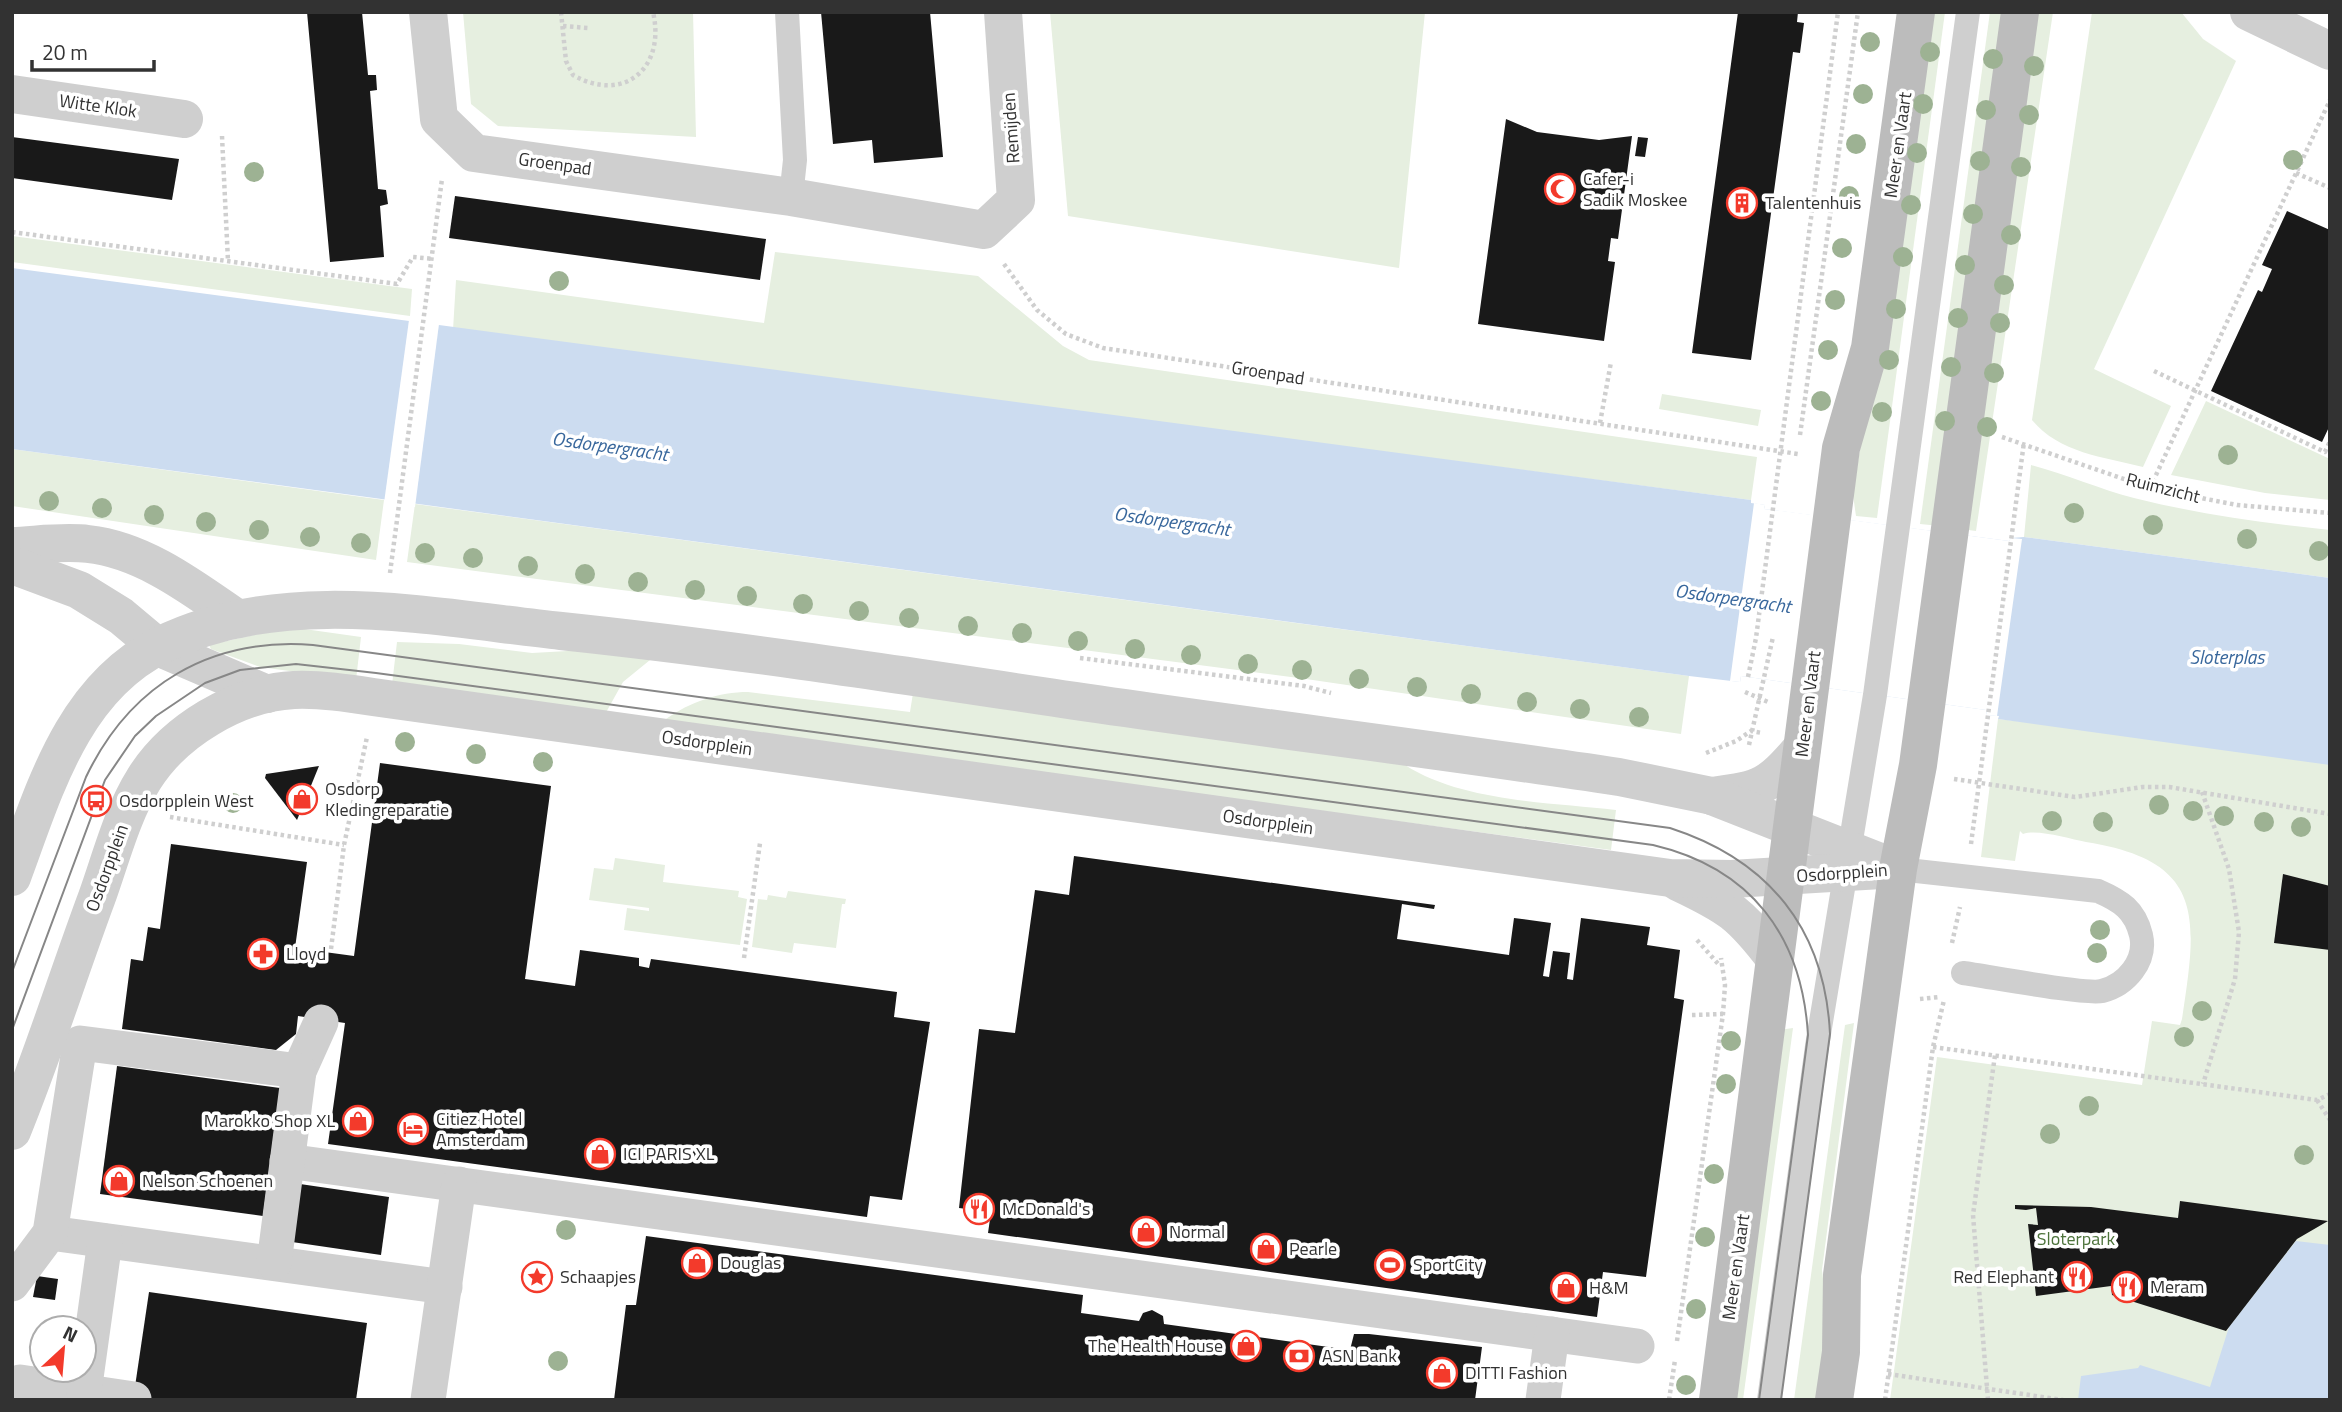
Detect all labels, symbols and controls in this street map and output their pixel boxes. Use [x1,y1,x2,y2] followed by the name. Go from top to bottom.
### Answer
[32,28,154,72] scale bar
[42,36,88,68] text: 20 m
[58,87,139,124] street label: Witte Klok
[1877,90,1918,200] street label: Meer en Vaart
[995,92,1026,165] street label: Remijden
[517,145,593,182] street label: Groenpad
[1583,165,1687,213] place label: Cafer-i Sadik Moskee
[1543,172,1577,206] mosque icon: Cafer-i Sadik Moskee
[1725,186,1759,220] building icon: Talentenhuis
[1765,189,1861,216] place label: Talentenhuis
[1230,353,1306,392] street label: Groenpad
[550,423,672,468] water label: Osdorpergracht
[2123,465,2204,510] street label: Ruimzicht
[1112,498,1234,543] water label: Osdorpergracht
[1673,575,1795,620] water label: Osdorpergracht
[2190,642,2266,671] water label: Sloterplas
[1788,649,1827,759] street label: Meer en Vaart
[660,723,754,762] street label: Osdorpplein
[325,775,449,823] place label: Osdorp Kledingreparatie
[285,782,319,816] shop icon: Osdorp Kledingreparatie
[79,784,113,818] bus stop icon: Osdorpplein West
[119,787,254,814] place label: Osdorpplein West
[1221,802,1315,841] street label: Osdorpplein
[78,820,135,915] street label: Osdorpplein
[1795,856,1888,889] street label: Osdorpplein
[246,937,280,971] pharmacy icon: Lloyd
[286,940,326,967] place label: Lloyd
[341,1104,375,1138] shop icon: Marokko Shop XL
[436,1105,525,1153] place label: Citiez Hotel Amsterdam
[204,1107,335,1134] place label: Marokko Shop XL
[396,1112,430,1146] hotel icon: Citiez Hotel Amsterdam
[583,1137,617,1171] shop icon: ICI PARIS XL
[623,1140,715,1167] place label: ICI PARIS XL
[102,1164,136,1198] shop icon: Nelson Schoenen
[142,1167,273,1194] place label: Nelson Schoenen
[962,1192,996,1226] restaurant icon: McDonald's
[1002,1195,1090,1222] place label: McDonald's
[1715,1212,1756,1322] street label: Meer en Vaart
[1129,1215,1163,1249] shop icon: Normal
[1169,1218,1225,1245] place label: Normal
[2037,1225,2116,1252] park label: Sloterpark
[1249,1232,1283,1266] shop icon: Pearle
[1289,1235,1337,1262] place label: Pearle
[680,1246,714,1280] shop icon: Douglas
[1373,1248,1407,1282] sports icon: SportCity
[720,1249,781,1276] place label: Douglas
[1413,1251,1483,1278] place label: SportCity
[520,1260,554,1294] place icon: Schaapjes
[2060,1260,2094,1294] restaurant icon: Red Elephant
[560,1263,636,1290] place label: Schaapjes
[1953,1263,2055,1290] place label: Red Elephant
[2110,1270,2144,1304] restaurant icon: Meram
[1549,1271,1583,1305] shop icon: H&M
[2150,1273,2204,1300] place label: Meram
[1589,1274,1629,1301] place label: H&M
[28,1314,98,1384] north arrow
[58,1317,83,1349] text: N
[1229,1329,1263,1363] shop icon: The Health House
[1088,1332,1223,1359] place label: The Health House
[1282,1339,1316,1373] bank icon: ASN Bank
[1322,1342,1397,1369] place label: ASN Bank
[1425,1356,1459,1390] shop icon: DITTI Fashion
[1465,1359,1567,1386] place label: DITTI Fashion

